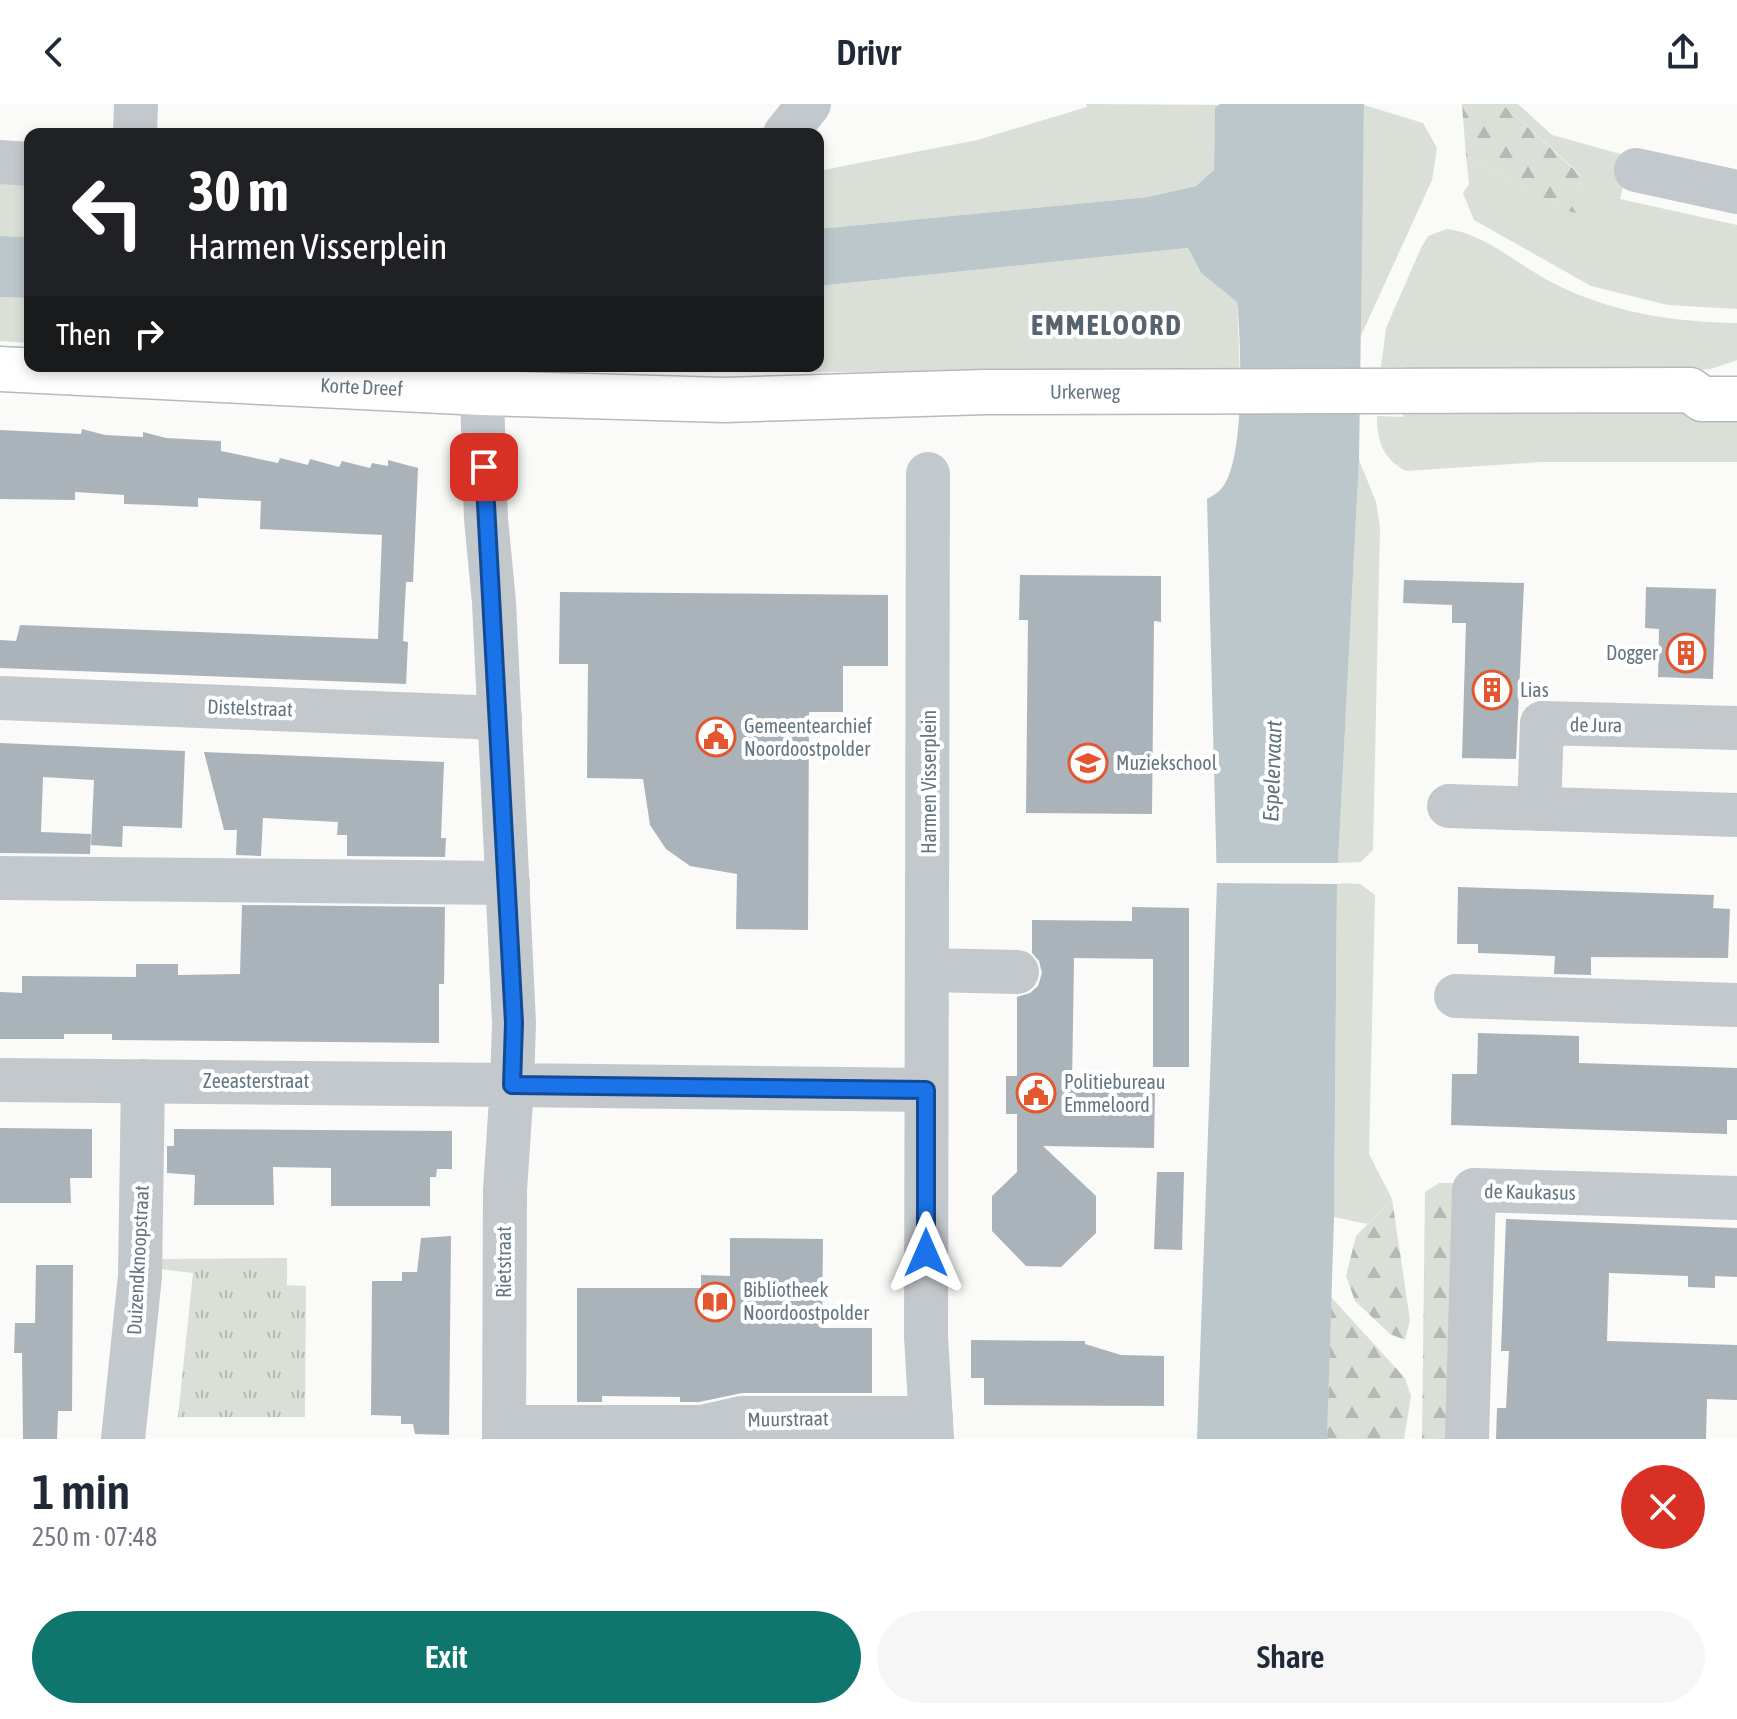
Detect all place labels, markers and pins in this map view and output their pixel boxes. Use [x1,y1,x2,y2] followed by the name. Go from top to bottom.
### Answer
[450,433,518,501] pin
[1665,632,1707,674] building icon: Dogger
[1606,641,1659,664] place label: Dogger
[1471,669,1513,711] building icon: Lias
[1520,678,1549,701] place label: Lias
[744,714,872,760] place label: Gemeentearchief Noordoostpolder
[695,716,737,758] public building icon: Gemeentearchief Noordoostpolder
[1067,742,1109,784] school or university icon: Muziekschool
[1116,751,1218,774] place label: Muziekschool
[1064,1070,1165,1116] place label: Politiebureau Emmeloord
[1015,1072,1057,1114] public building icon: Politiebureau Emmeloord
[743,1278,870,1324] place label: Bibliotheek Noordoostpolder
[694,1281,736,1323] library icon: Bibliotheek Noordoostpolder

